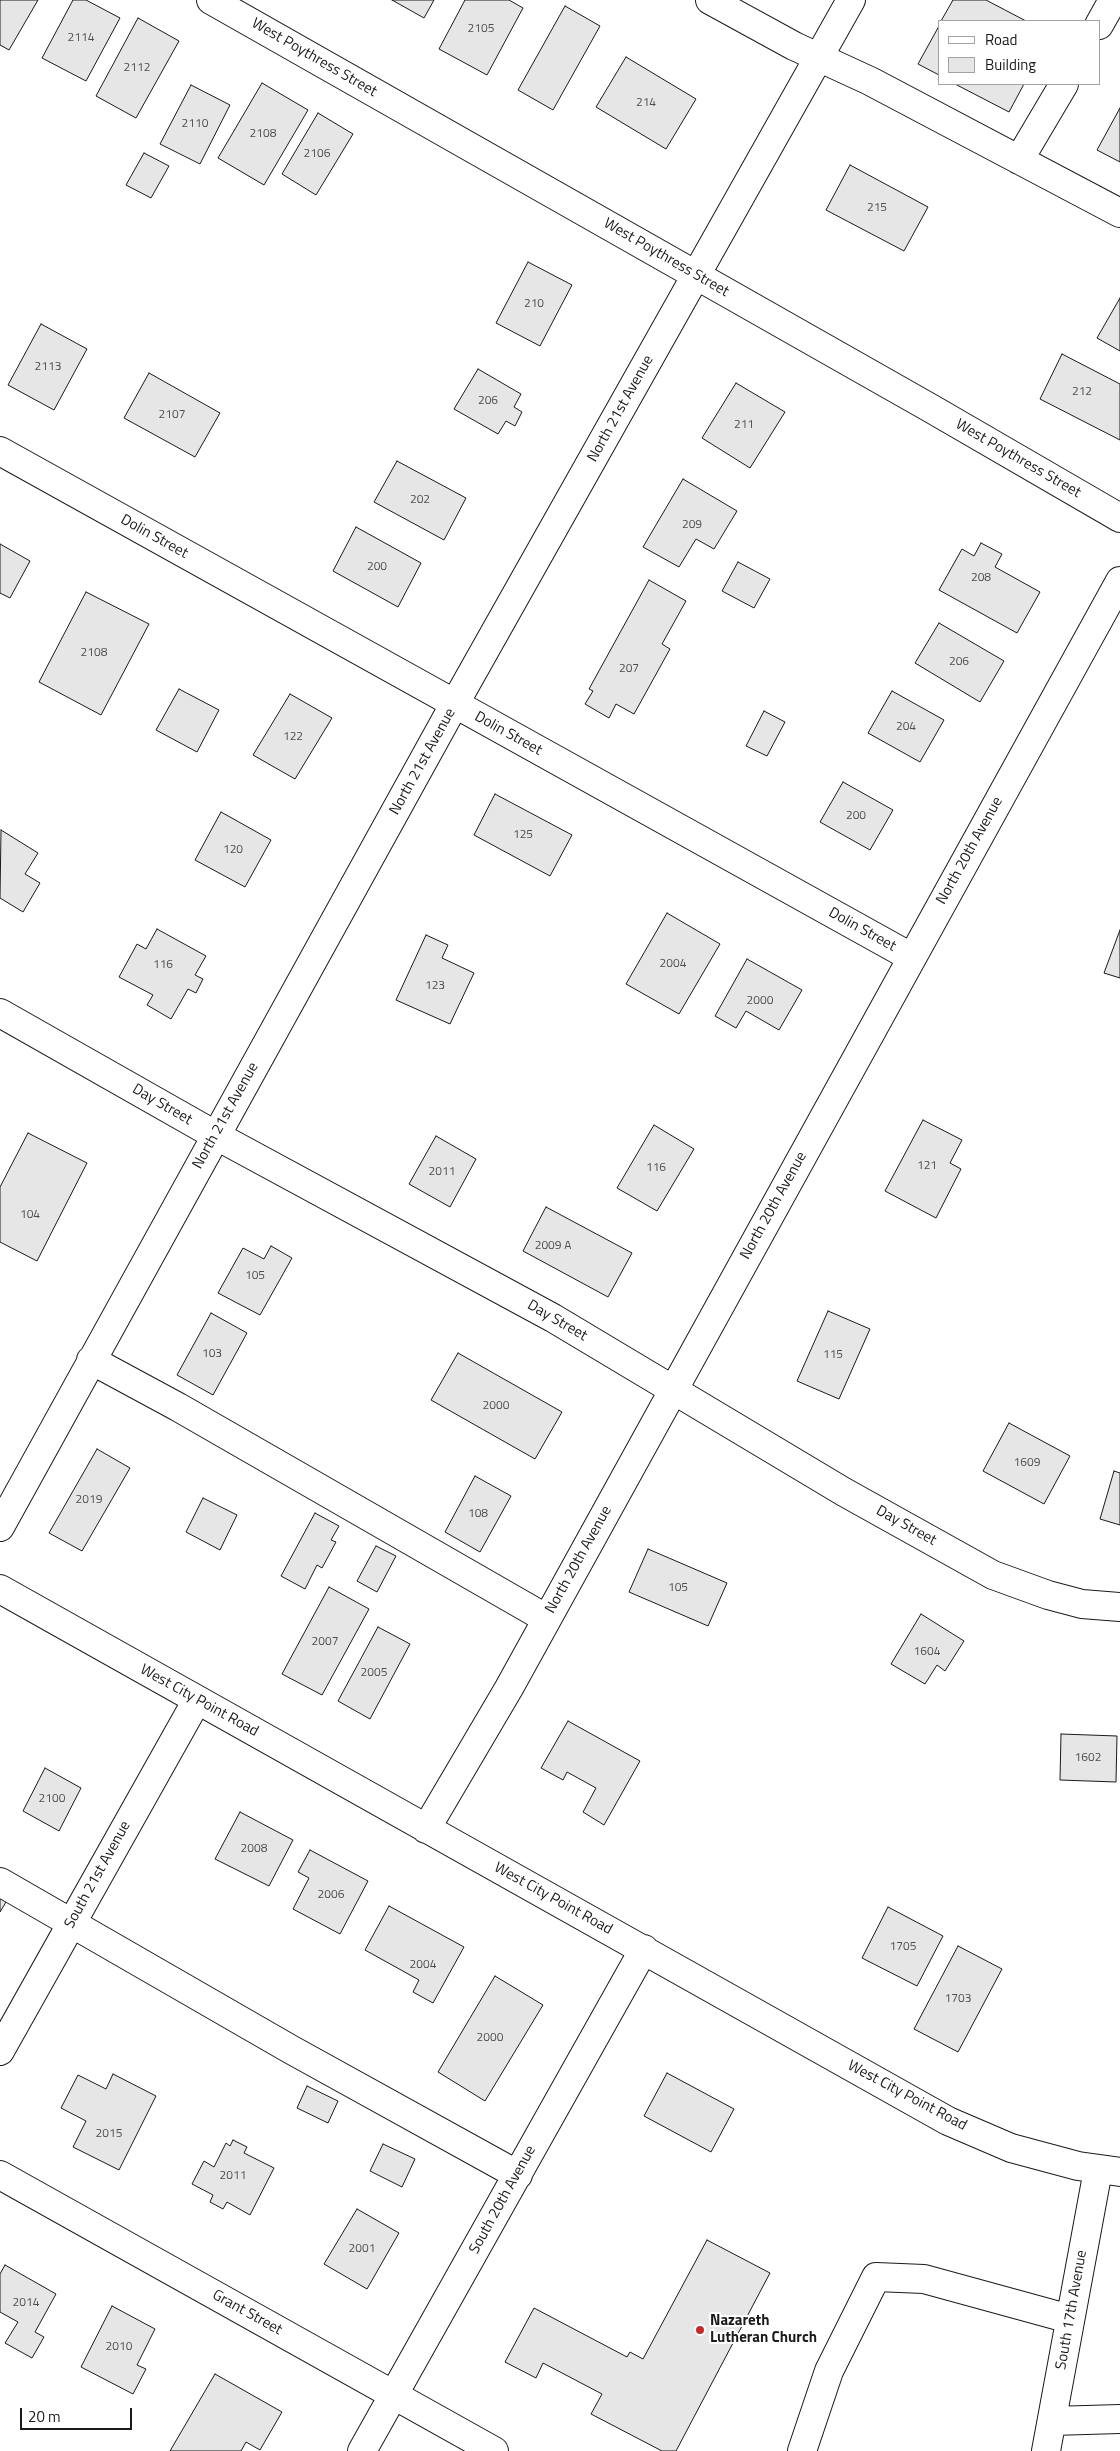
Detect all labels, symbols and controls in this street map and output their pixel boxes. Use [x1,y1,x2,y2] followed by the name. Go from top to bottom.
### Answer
[248,15,380,101] street label: West Poythress Street
[938,20,1100,85] legend
[468,22,494,36] house number: 2105
[985,28,1017,51] text: Road
[68,31,94,45] house number: 2114
[985,53,1036,76] text: Building
[124,61,150,75] house number: 2112
[636,96,656,110] house number: 214
[182,117,208,131] house number: 2110
[250,127,276,141] house number: 2108
[304,147,330,161] house number: 2106
[867,201,887,215] house number: 215
[600,215,732,301] street label: West Poythress Street
[524,297,544,311] house number: 210
[584,353,658,465] street label: North 21st Avenue
[35,360,61,374] house number: 2113
[1072,385,1092,399] house number: 212
[478,394,498,408] house number: 206
[159,408,185,422] house number: 2107
[952,416,1084,502] street label: West Poythress Street
[734,418,754,432] house number: 211
[410,493,430,507] house number: 202
[117,511,191,563] street label: Dolin Street
[682,518,702,532] house number: 209
[367,560,387,574] house number: 200
[971,571,991,585] house number: 208
[81,646,107,660] house number: 2108
[949,655,969,669] house number: 206
[619,662,639,676] house number: 207
[386,706,460,818] street label: North 21st Avenue
[471,708,545,760] street label: Dolin Street
[896,720,916,734] house number: 204
[283,730,303,744] house number: 122
[933,794,1007,908] street label: North 20th Avenue
[846,809,866,823] house number: 200
[513,828,533,842] house number: 125
[223,843,243,857] house number: 120
[825,904,899,956] street label: Dolin Street
[660,957,686,971] house number: 2004
[153,958,173,972] house number: 116
[425,979,445,993] house number: 123
[747,994,773,1008] house number: 2000
[189,1060,263,1172] street label: North 21st Avenue
[129,1081,195,1129] street label: Day Street
[737,1149,811,1263] street label: North 20th Avenue
[917,1159,937,1173] house number: 121
[646,1161,666,1175] house number: 116
[429,1165,455,1179] house number: 2011
[20,1208,40,1222] house number: 104
[535,1239,571,1253] house number: 2009 A
[245,1269,265,1283] house number: 105
[524,1297,590,1345] street label: Day Street
[202,1347,222,1361] house number: 103
[823,1348,843,1362] house number: 115
[483,1399,509,1413] house number: 2000
[1014,1456,1040,1470] house number: 1609
[76,1493,102,1507] house number: 2019
[873,1502,939,1550] street label: Day Street
[542,1503,616,1617] street label: North 20th Avenue
[468,1507,488,1521] house number: 108
[668,1581,688,1595] house number: 105
[312,1635,338,1649] house number: 2007
[914,1645,940,1659] house number: 1604
[137,1661,261,1741] street label: West City Point Road
[361,1666,387,1680] house number: 2005
[1075,1751,1101,1765] house number: 1602
[39,1792,65,1806] house number: 2100
[61,1818,135,1932] street label: South 21st Avenue
[241,1842,267,1856] house number: 2008
[491,1859,615,1939] street label: West City Point Road
[318,1888,344,1902] house number: 2006
[890,1940,916,1954] house number: 1705
[410,1958,436,1972] house number: 2004
[945,1992,971,2006] house number: 1703
[477,2031,503,2045] house number: 2000
[844,2057,970,2135] street label: West City Point Road
[96,2127,122,2141] house number: 2015
[466,2143,540,2257] street label: South 20th Avenue
[220,2169,246,2183] house number: 2011
[349,2242,375,2256] house number: 2001
[1053,2249,1091,2371] street label: South 17th Avenue
[209,2286,285,2340] street label: Grant Street
[13,2296,39,2310] house number: 2014
[710,2312,817,2347] place label: Nazareth Lutheran Church
[694,2324,706,2336] marker: Nazareth Lutheran Church
[106,2340,132,2354] house number: 2010
[22,2398,135,2430] scale bar
[28,2405,61,2428] text: 20 m

